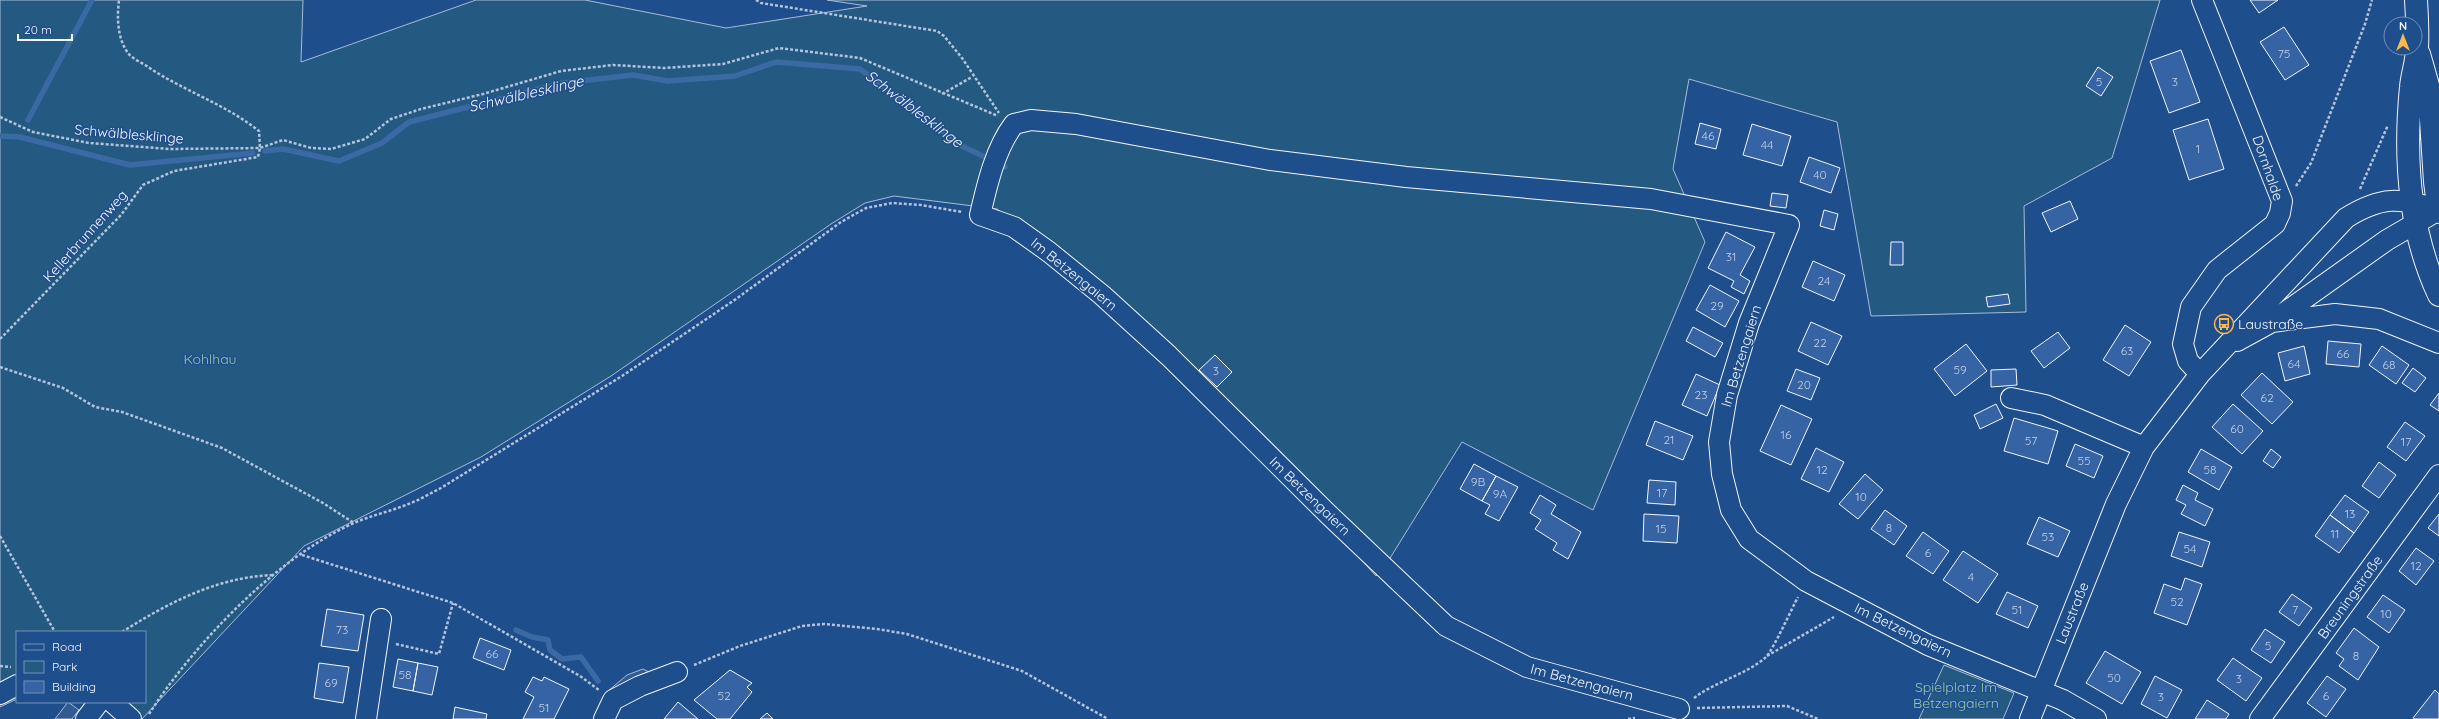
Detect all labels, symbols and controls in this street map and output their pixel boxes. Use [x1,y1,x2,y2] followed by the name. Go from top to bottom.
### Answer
[18,16,72,42] scale bar
[2383,16,2423,56] north arrow
[2399,19,2407,33] text: N
[24,22,52,37] text: 20 m
[2278,46,2290,61] house number: 75
[862,66,967,152] water label: Schwälblesklinge
[467,71,586,116] water label: Schwälblesklinge
[2096,74,2102,89] house number: 5
[2172,74,2178,89] house number: 3
[74,120,184,148] street label: Schwälblesklinge
[1702,128,1715,143] house number: 46
[2248,133,2288,203] street label: Dornhalde
[1761,137,1773,152] house number: 44
[2196,141,2200,156] house number: 1
[1813,167,1827,182] house number: 40
[39,186,131,286] street label: Kellerbrunnenweg
[1027,234,1121,314] street label: Im Betzengaiern
[1726,249,1736,264] house number: 31
[1818,273,1830,288] house number: 24
[1710,298,1724,313] house number: 29
[1717,303,1765,409] street label: Im Betzengaiern
[2213,313,2235,335] bus stop icon: Laustraße
[2238,315,2303,333] place label: Laustraße
[1813,335,1827,350] house number: 22
[2121,343,2133,358] house number: 63
[2337,346,2350,361] house number: 66
[183,350,237,368] park label: Kohlhau
[2288,356,2300,371] house number: 64
[2383,357,2395,372] house number: 68
[1953,362,1967,377] house number: 59
[1213,363,1219,378] house number: 3
[1797,377,1811,392] house number: 20
[1695,387,1707,402] house number: 23
[2260,390,2274,405] house number: 62
[2230,421,2244,436] house number: 60
[1781,427,1792,442] house number: 16
[1663,432,1675,447] house number: 21
[2025,433,2037,448] house number: 57
[2401,434,2411,449] house number: 17
[1266,453,1354,539] street label: Im Betzengaiern
[2077,453,2091,468] house number: 55
[1816,462,1828,477] house number: 12
[2203,462,2217,477] house number: 58
[1471,474,1485,489] house number: 9B
[1657,485,1667,500] house number: 17
[1493,486,1507,501] house number: 9A
[1855,489,1867,504] house number: 10
[2345,506,2355,521] house number: 13
[1886,520,1892,535] house number: 8
[1656,521,1666,536] house number: 15
[2331,526,2339,541] house number: 11
[2042,529,2054,544] house number: 53
[2184,541,2196,556] house number: 54
[1925,545,1932,560] house number: 6
[2314,551,2387,642] street label: Breuningstraße
[2410,558,2422,573] house number: 12
[1968,569,1974,584] house number: 4
[2051,579,2093,647] street label: Laustraße
[2170,594,2184,609] house number: 52
[1851,599,1955,661] street label: Im Betzengaiern
[2012,602,2022,617] house number: 51
[2292,602,2298,617] house number: 7
[2380,606,2392,621] house number: 10
[336,622,348,637] house number: 73
[16,631,146,703] legend
[2265,638,2271,653] house number: 5
[52,639,82,654] text: Road
[486,646,499,661] house number: 66
[2353,648,2359,663] house number: 8
[52,659,77,674] text: Park
[1528,660,1636,704] street label: Im Betzengaiern
[398,667,412,682] house number: 58
[2107,670,2121,685] house number: 50
[2236,671,2242,686] house number: 3
[324,675,338,690] house number: 69
[1913,678,1999,712] park label: Spielplatz Im Betzengaiern
[52,679,96,694] text: Building
[717,688,731,703] house number: 52
[2323,688,2330,703] house number: 6
[2158,689,2164,704] house number: 3
[539,700,549,715] house number: 51

